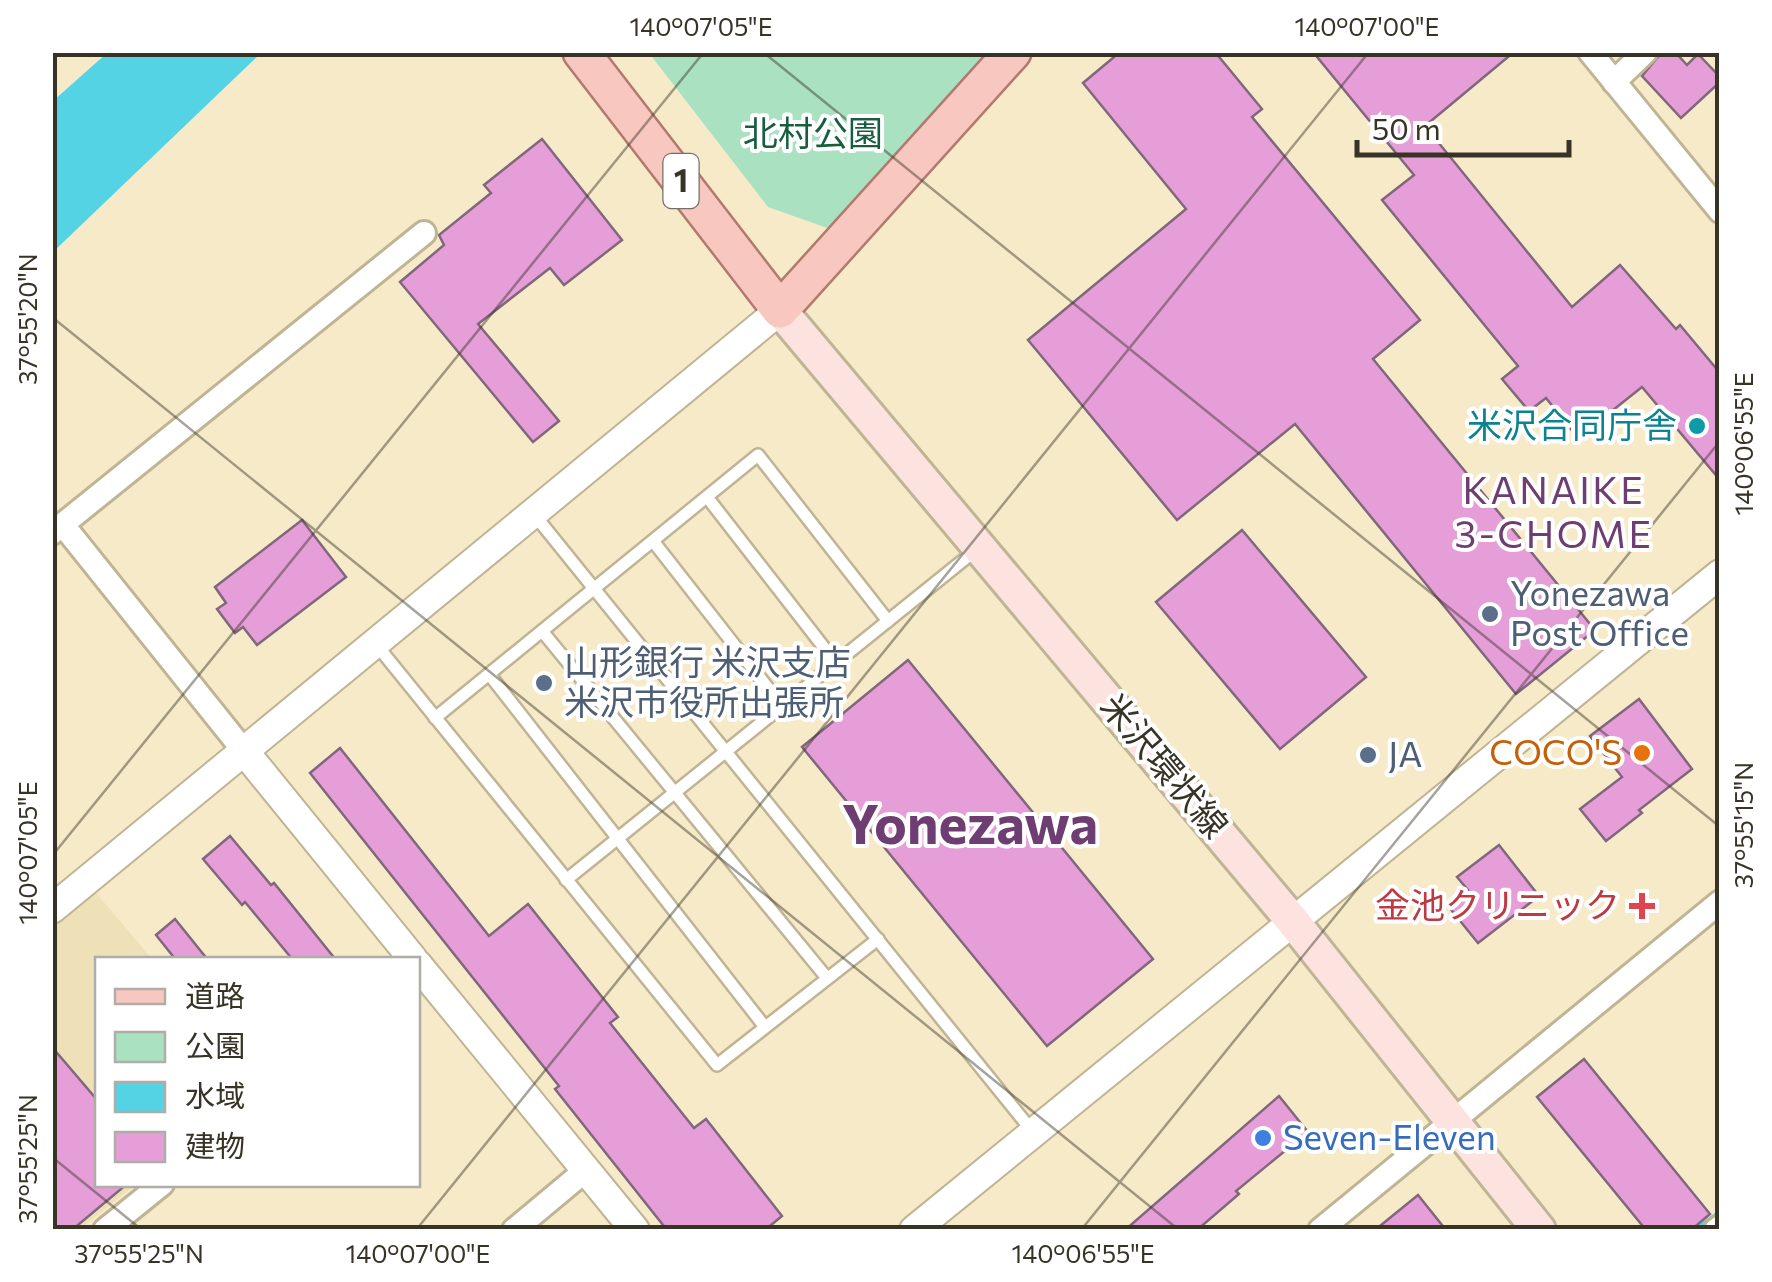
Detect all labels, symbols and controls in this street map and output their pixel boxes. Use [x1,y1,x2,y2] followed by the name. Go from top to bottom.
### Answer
[630,11,772,41] text: 140°07'05"E
[1295,11,1439,41] text: 140°07'00"E
[1357,95,1570,157] scale bar
[1372,109,1441,146] text: 50 m
[743,110,883,153] park label: 北村公園
[664,154,698,208] road number: 1
[12,253,42,385] text: 37°55'20"N
[1728,372,1758,516] text: 140°06'55"E
[1467,402,1677,445] place label: 米沢合同庁舎
[1686,415,1708,437] marker: 米沢合同庁舎
[1454,465,1654,556] district label: KANAIKE 3-CHOME
[1510,570,1689,653] place label: Yonezawa Post Office
[1479,603,1501,625] marker: Yonezawa Post Office
[564,639,851,722] place label: 山形銀行 米沢支店 米沢市役所出張所
[533,672,555,694] marker: 山形銀行 米沢支店 米沢市役所出張所
[1093,684,1239,845] street label: 米沢環状線
[1489,729,1622,772] place label: COCO'S
[1388,731,1422,774] place label: JA
[1631,742,1653,764] marker: COCO'S
[1357,744,1379,766] marker: JA
[1728,762,1758,888] text: 37°55'15"N
[12,782,42,924] text: 140°07'05"E
[842,788,1098,855] district label: Yonezawa
[1375,882,1620,925] place label: 金池クリニック
[1629,893,1655,919] marker: 金池クリニック
[95,957,420,1187] legend
[185,976,245,1013] text: 道路
[185,1026,245,1063] text: 公園
[185,1076,245,1113] text: 水域
[12,1094,42,1224] text: 37°55'25"N
[1283,1114,1496,1157] place label: Seven-Eleven
[185,1126,245,1163] text: 建物
[1252,1127,1274,1149] marker: Seven-Eleven
[74,1238,204,1268] text: 37°55'25"N
[346,1238,490,1268] text: 140°07'00"E
[1011,1238,1155,1268] text: 140°06'55"E

